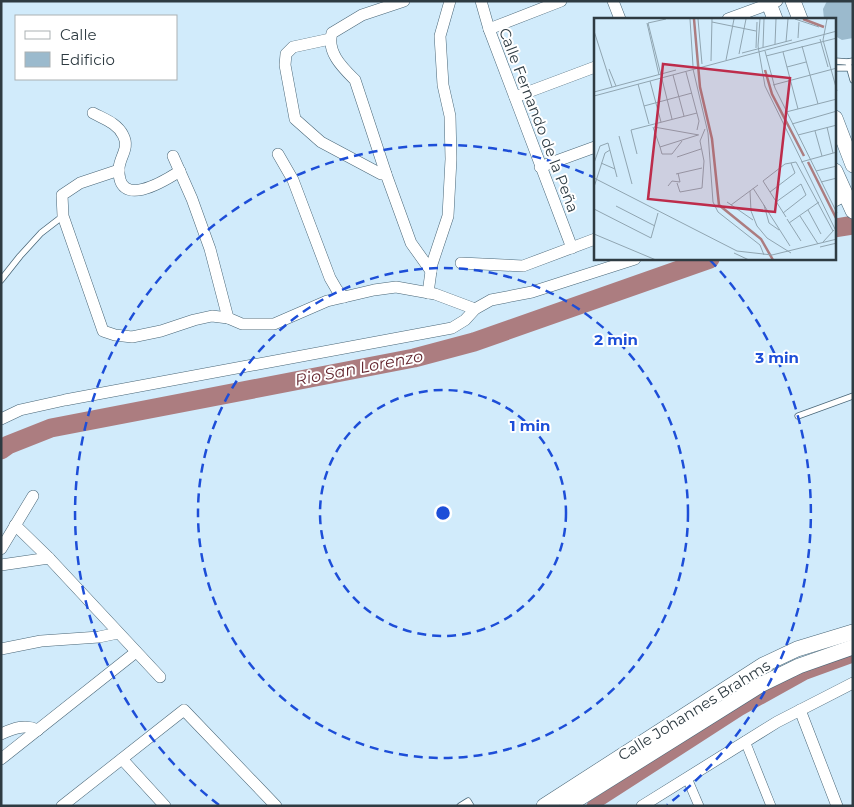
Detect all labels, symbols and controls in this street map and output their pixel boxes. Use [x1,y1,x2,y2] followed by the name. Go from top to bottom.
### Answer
[15,15,178,80] legend
[594,18,836,260] inset map
[60,25,97,44] text: Calle
[495,25,583,215] street label: Calle Fernando de la Peña
[60,50,115,69] text: Edificio
[594,330,638,349] text: 2 min
[293,346,425,390] water label: Rio San Lorenzo
[754,348,799,367] text: 3 min
[510,416,550,435] text: 1 min
[434,504,452,522] centre of rings
[614,655,774,765] street label: Calle Johannes Brahms

